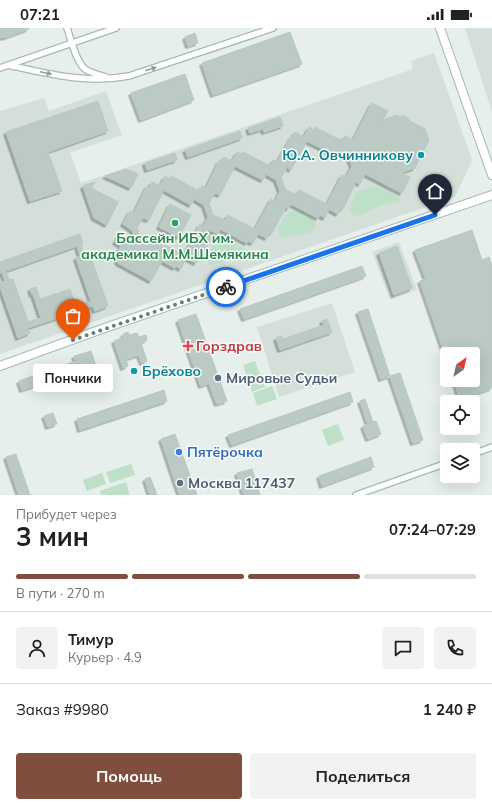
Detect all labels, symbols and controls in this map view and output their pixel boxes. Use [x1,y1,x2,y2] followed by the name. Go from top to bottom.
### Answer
[20,5,60,24] text: 07:21
[146,65,158,71] one-way arrow
[40,71,52,77] one-way arrow
[282,146,413,164] place label: Ю.А. Овчинникову
[416,150,426,160] marker: Ю.А. Овчинникову
[418,174,452,215] pin
[424,180,446,202] icon: home
[170,218,180,228] marker: Бассейн ИБХ им. академика М.М.Шемякина
[81,229,269,263] place label: Бассейн ИБХ им. академика М.М.Шемякина
[206,267,246,307] courier
[215,276,237,298] icon: bike
[56,299,90,340] pin
[62,305,84,327] icon: bag
[196,337,262,355] place label: Горздрав
[183,341,193,351] marker: Горздрав
[440,347,480,387] north arrow
[440,347,480,483] map controls
[142,362,201,380] place label: Брёхово
[33,364,113,392] callout: Пончики
[129,366,139,376] marker: Брёхово
[226,369,337,387] place label: Мировые Судьи
[45,370,101,386] text: Пончики
[213,373,223,383] marker: Мировые Судьи
[440,395,480,435] button: locate
[187,443,263,461] place label: Пятёрочка
[440,443,480,483] button: layers
[174,447,184,457] marker: Пятёрочка
[188,474,295,492] place label: Москва 117437
[175,478,185,488] marker: Москва 117437
[16,506,117,522] text: Прибудет через
[16,520,89,553] text: 3 мин
[389,520,476,539] text: 07:24–07:29
[16,585,105,601] text: В пути · 270 m
[16,627,58,669] button: person
[382,627,424,669] button: chat
[434,627,476,669] button: phone
[68,630,114,649] text: Тимур
[68,649,142,665] text: Курьер · 4.9
[16,700,109,719] text: Заказ #9980
[423,700,476,719] text: 1 240 ₽
[16,753,242,799] button: Помощь
[250,753,476,799] button: Поделиться

